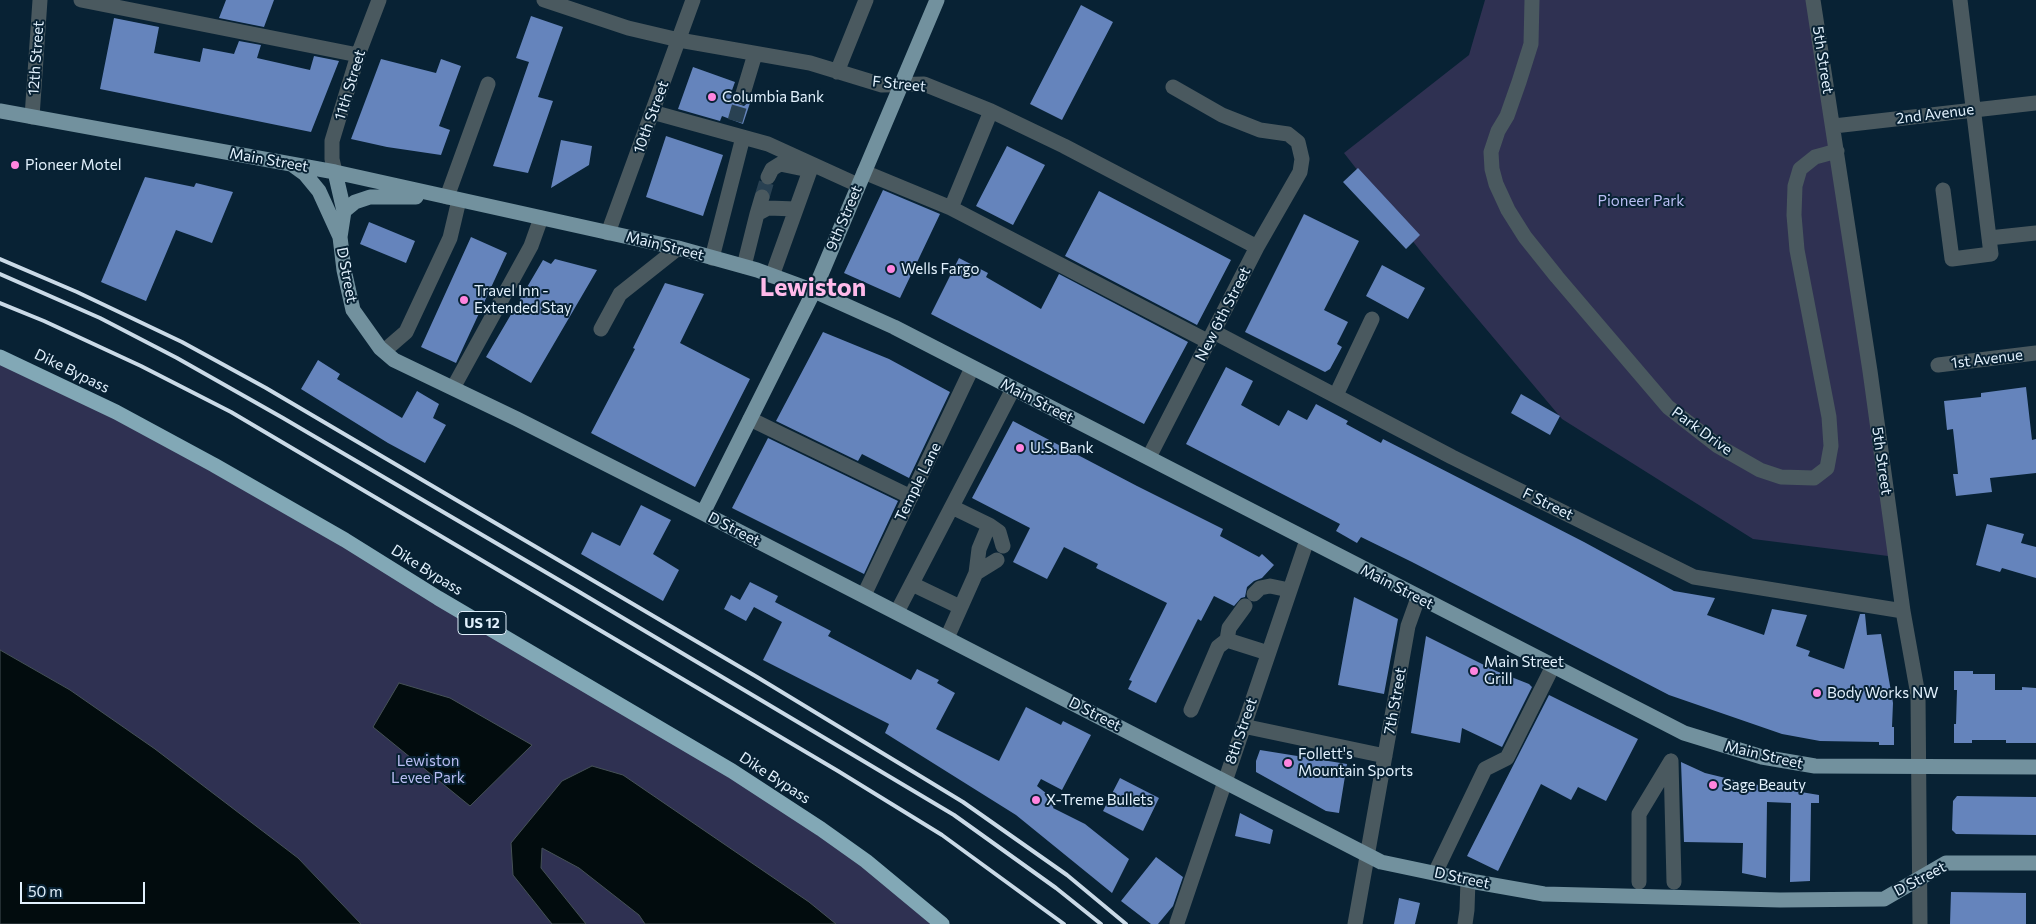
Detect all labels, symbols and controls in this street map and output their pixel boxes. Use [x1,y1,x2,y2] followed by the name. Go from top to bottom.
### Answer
[24,20,48,96] street label: 12th Street
[1809,25,1837,95] street label: 5th Street
[331,48,369,122] street label: 11th Street
[871,72,927,96] street label: F Street
[630,78,672,156] street label: 10th Street
[722,88,824,106] place label: Columbia Bank
[706,91,718,103] marker: Columbia Bank
[1895,100,1975,128] street label: 2nd Avenue
[228,144,310,176] street label: Main Street
[25,156,121,174] place label: Pioneer Motel
[9,159,21,171] marker: Pioneer Motel
[822,183,866,253] street label: 9th Street
[1598,192,1684,210] park label: Pioneer Park
[624,228,706,264] street label: Main Street
[333,246,361,304] street label: D Street
[901,260,980,278] place label: Wells Fargo
[885,263,897,275] marker: Wells Fargo
[1192,264,1254,364] street label: New 6th Street
[760,273,866,303] district label: Lewiston
[474,282,572,317] place label: Travel Inn - Extended Stay
[458,294,470,306] marker: Travel Inn - Extended Stay
[32,345,112,397] street label: Dike Bypass
[1950,346,2024,372] street label: 1st Avenue
[997,375,1077,427] street label: Main Street
[1668,403,1736,459] street label: Park Drive
[1868,426,1896,496] street label: 5th Street
[891,439,945,525] street label: Temple Lane
[1030,439,1094,457] place label: U.S. Bank
[1014,442,1026,454] marker: U.S. Bank
[1520,484,1576,524] street label: F Street
[705,508,763,550] street label: D Street
[388,541,466,599] street label: Dike Bypass
[1357,561,1437,613] street label: Main Street
[458,612,506,634] road number: US 12
[1484,653,1564,688] place label: Main Street Grill
[1468,665,1480,677] marker: Main Street Grill
[1380,666,1410,736] street label: 7th Street
[1827,684,1939,702] place label: Body Works NW
[1811,687,1823,699] marker: Body Works NW
[1066,693,1124,735] street label: D Street
[1221,695,1261,767] street label: 8th Street
[1723,737,1805,773] street label: Main Street
[1298,745,1413,780] place label: Follett's Mountain Sports
[736,748,814,808] street label: Dike Bypass
[391,752,465,787] park label: Lewiston Levee Park
[1282,757,1294,769] marker: Follett's Mountain Sports
[1723,776,1806,794] place label: Sage Beauty
[1707,779,1719,791] marker: Sage Beauty
[1046,791,1153,809] place label: X-Treme Bullets
[1030,794,1042,806] marker: X-Treme Bullets
[1891,858,1949,900] street label: D Street
[1433,863,1491,893] street label: D Street
[22,872,148,904] scale bar
[28,882,62,900] text: 50 m

